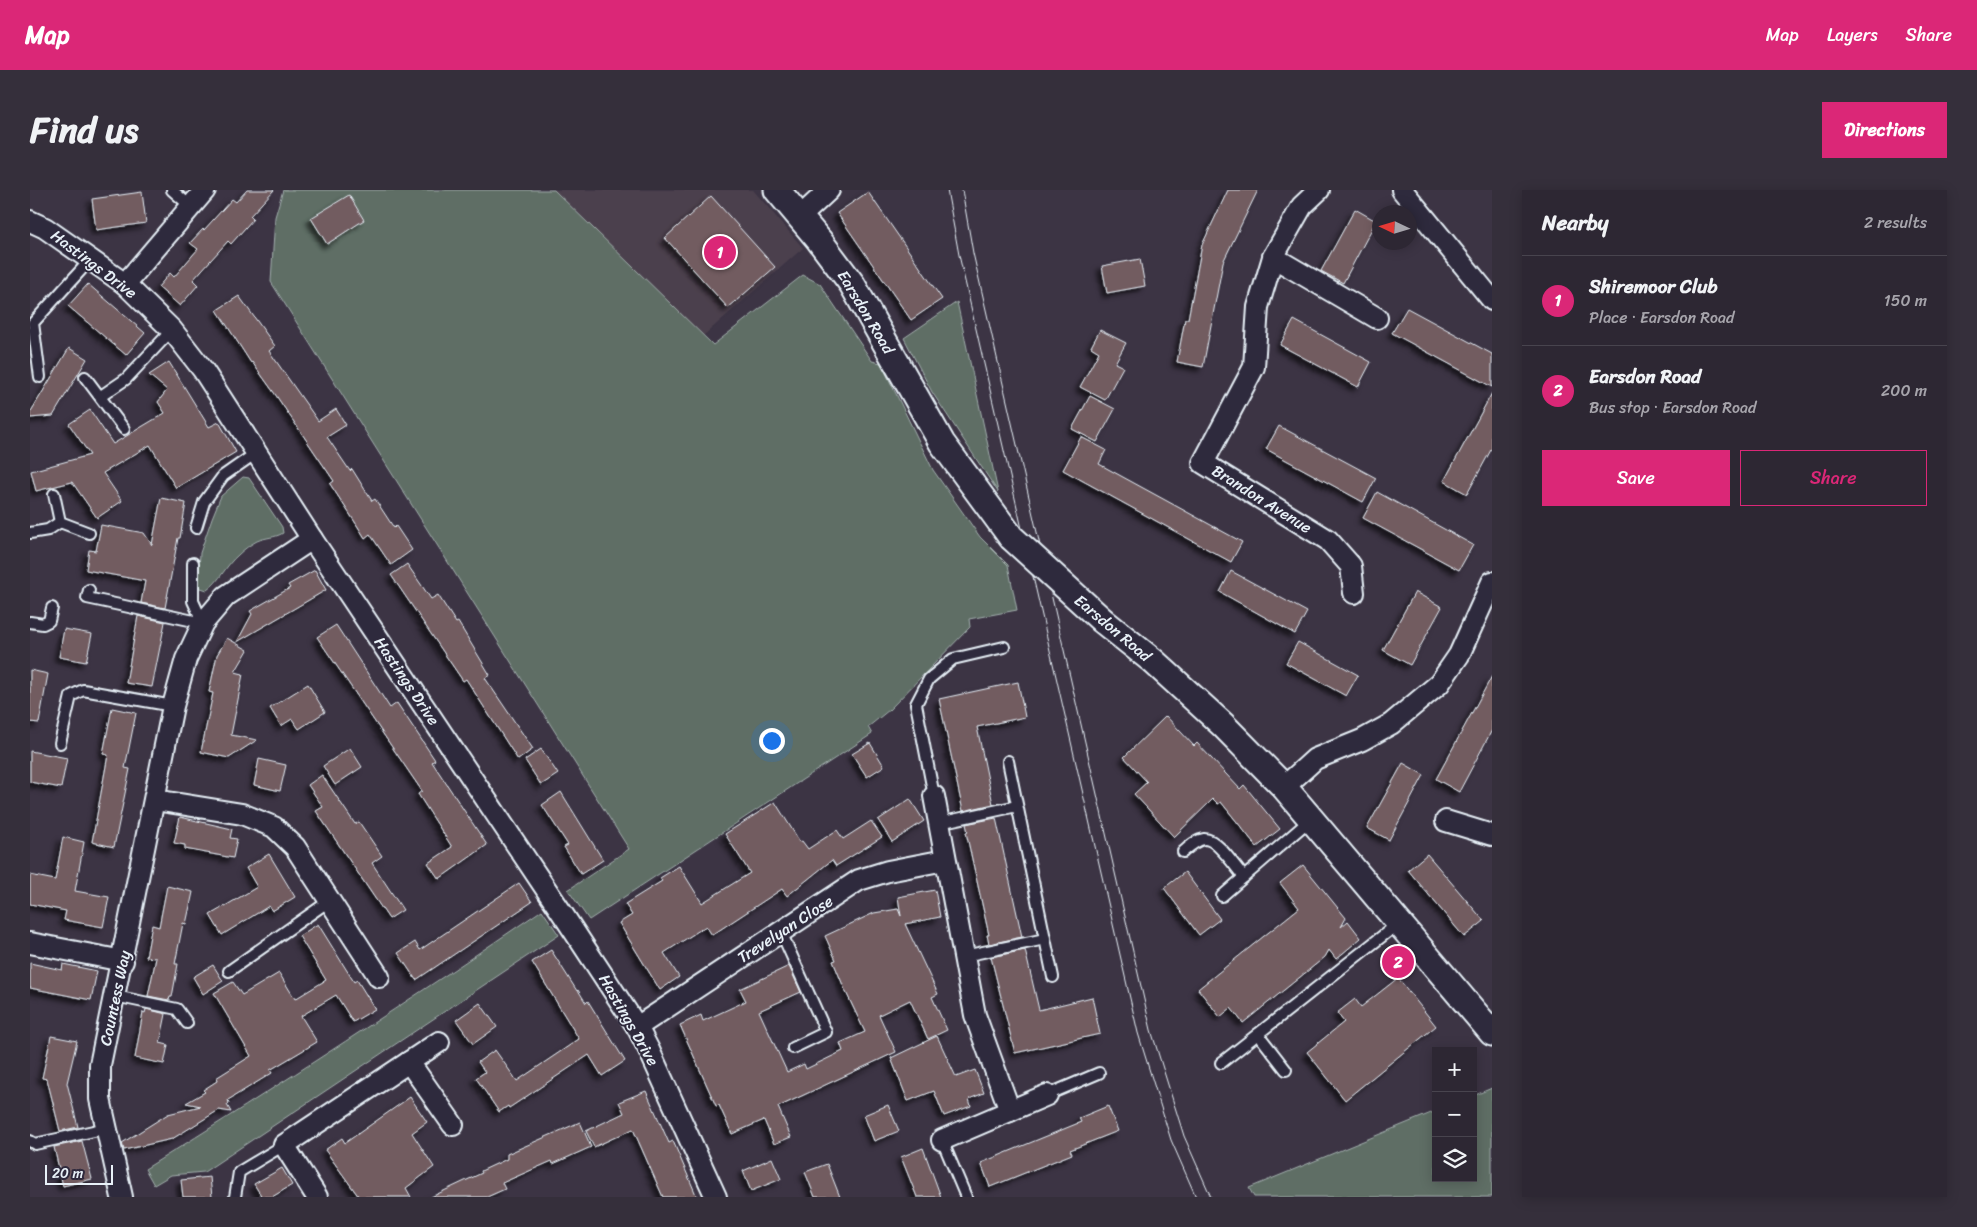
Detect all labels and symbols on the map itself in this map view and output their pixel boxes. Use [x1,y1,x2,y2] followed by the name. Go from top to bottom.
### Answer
[1372,205,1417,250] north arrow
[44,222,144,306] street label: Hastings Drive
[704,233,736,271] pin: 1
[829,264,904,361] street label: Earsdon Road
[1206,457,1318,541] street label: Brandon Avenue
[1068,587,1160,670] street label: Earsdon Road
[366,630,448,732] street label: Hastings Drive
[759,728,785,754] your location
[731,887,839,971] street label: Trevelyan Close
[1382,943,1414,981] pin: 2
[91,947,139,1048] street label: Countess Way
[591,968,667,1072] street label: Hastings Drive
[45,1162,112,1185] scale bar

